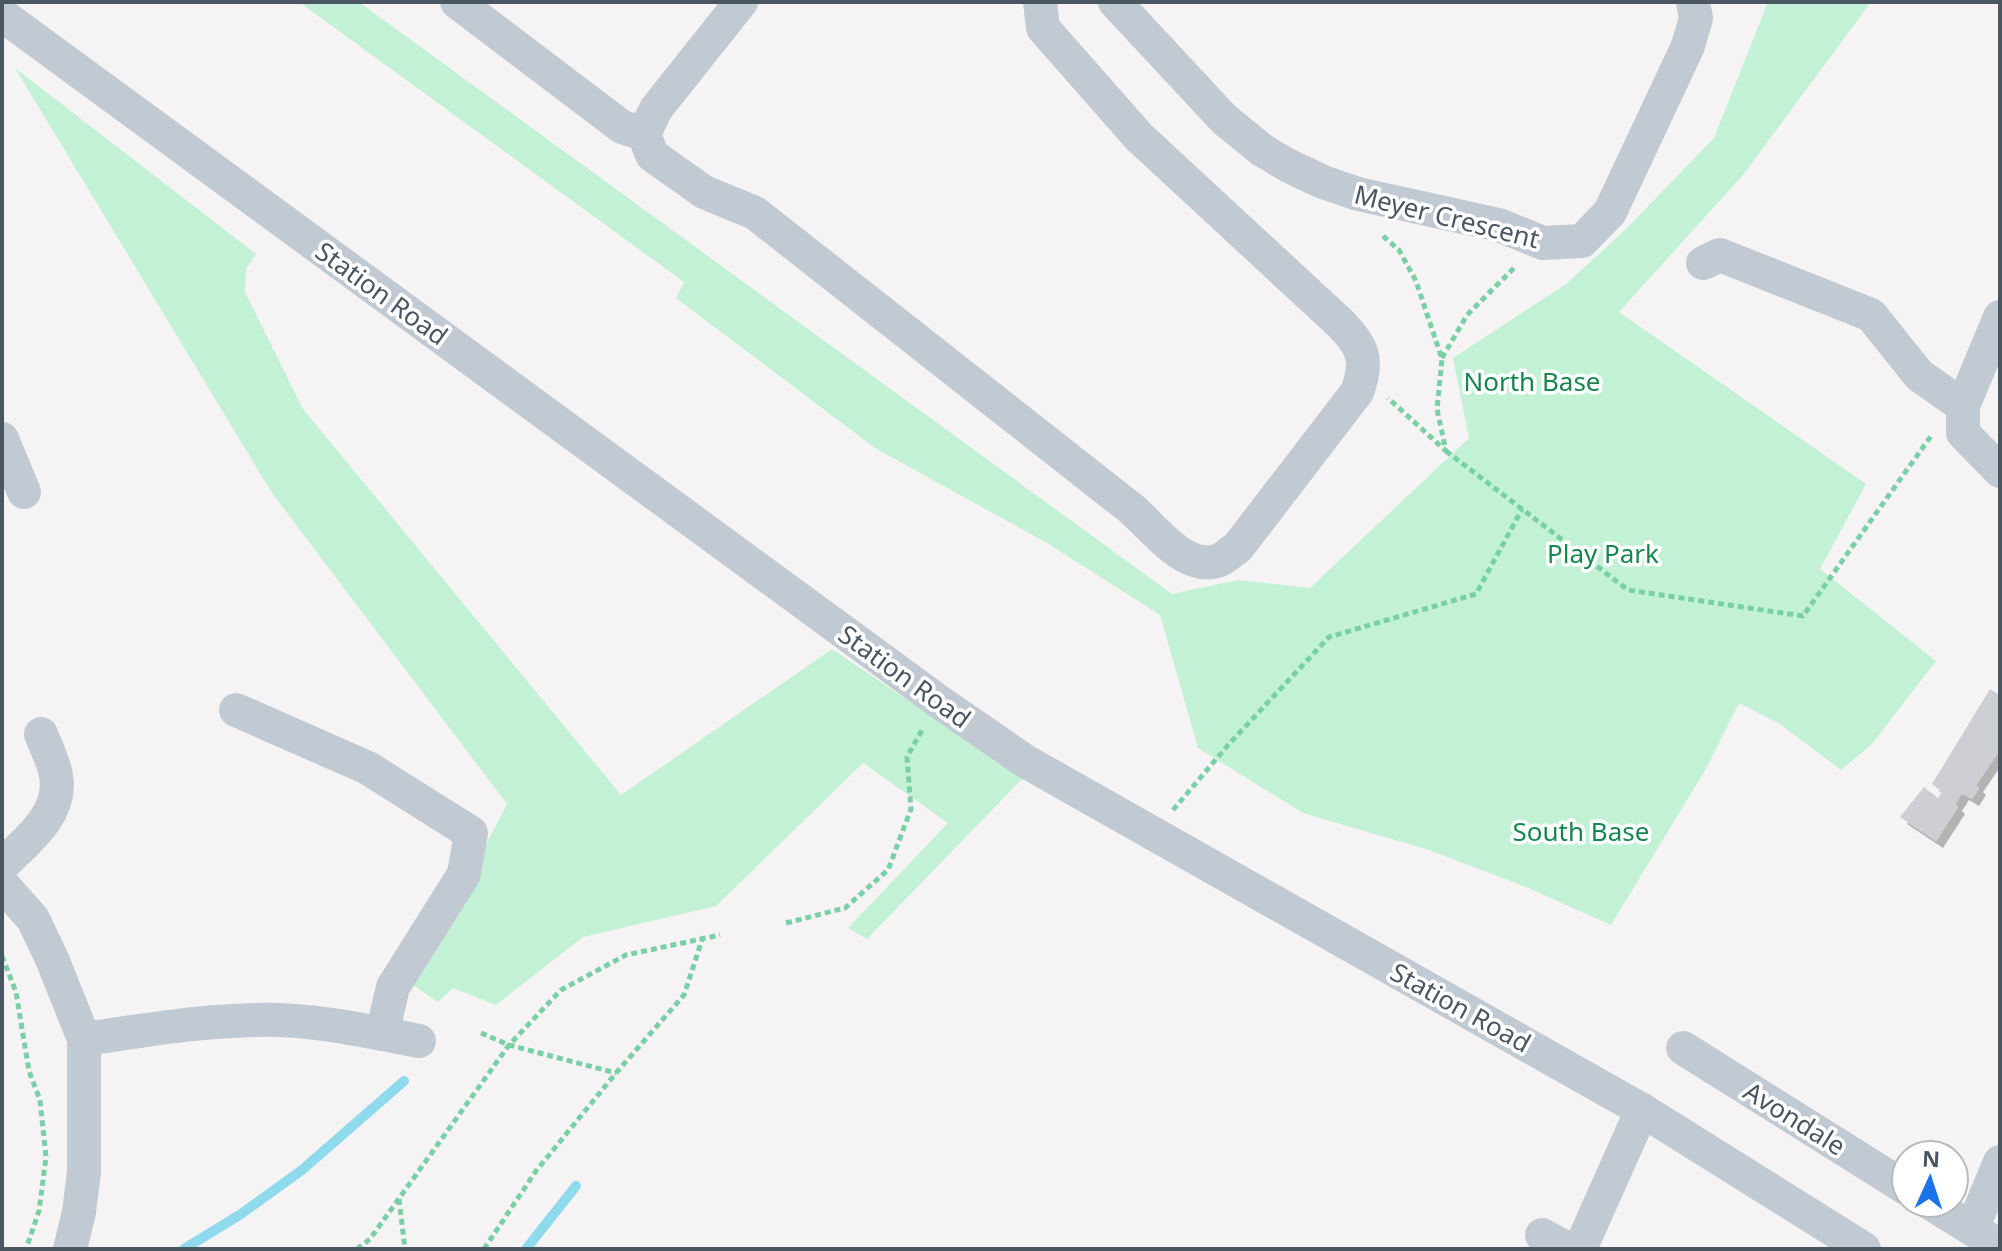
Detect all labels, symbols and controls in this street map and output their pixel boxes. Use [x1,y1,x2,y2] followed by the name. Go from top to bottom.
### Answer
[1351,176,1543,256] street label: Meyer Crescent
[309,233,455,353] street label: Station Road
[1463,363,1601,399] park label: North Base
[1547,535,1659,571] park label: Play Park
[832,616,978,736] street label: Station Road
[1513,813,1649,849] park label: South Base
[1384,954,1538,1060] street label: Station Road
[1737,1073,1853,1163] street label: Avondale
[1890,1139,1970,1219] north arrow
[1921,1143,1941,1173] text: N

